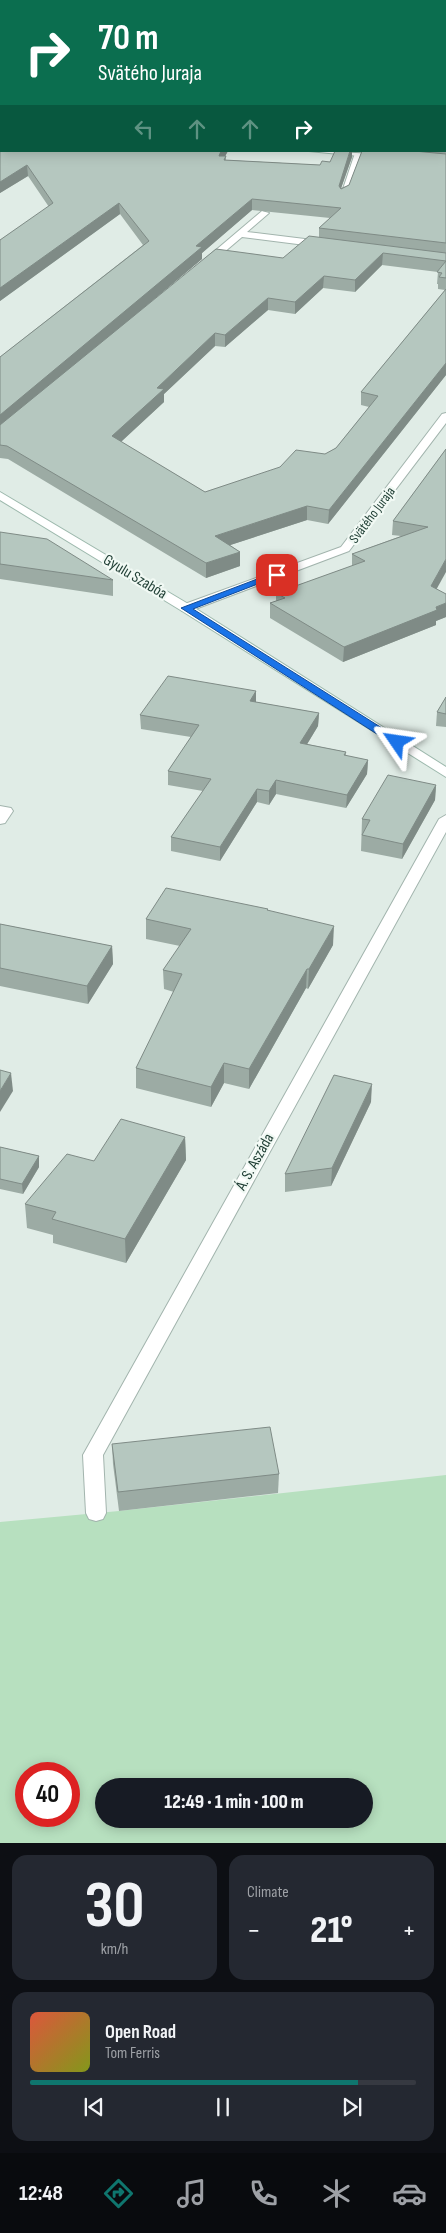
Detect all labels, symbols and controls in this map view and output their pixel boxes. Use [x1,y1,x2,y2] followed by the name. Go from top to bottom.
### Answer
[98,17,158,60] text: 70 m
[15,20,80,85] icon: right
[98,60,202,87] text: Svätého Juraja
[130,115,158,143] icon: left
[183,115,211,143] icon: ahead
[236,115,264,143] icon: ahead
[289,115,317,143] icon: right
[345,483,399,547] street label: Svätého Juraja
[100,551,170,603] street label: Gyulu Szabóa
[256,554,298,596] pin
[263,561,291,589] icon: arrive
[370,715,422,767] position arrow
[231,1130,278,1195] street label: Á. S. Aszáda
[15,1762,80,1827] speed limit sign: 40
[164,1791,304,1814] text: 12:49 · 1 min · 100 m
[84,1868,145,1946] text: 30
[247,1883,289,1902] text: Climate
[310,1908,353,1953] text: 21°
[247,1914,261,1947] text: −
[402,1914,416,1947] text: +
[101,1940,128,1959] text: km/h
[105,2021,176,2044] text: Open Road
[105,2044,160,2063] text: Tom Ferris
[80,2093,108,2121] icon: previous
[209,2093,237,2121] icon: pause
[338,2093,366,2121] icon: next
[101,2176,136,2211] icon: directions
[174,2176,209,2211] icon: music
[246,2176,281,2211] icon: phone
[319,2176,354,2211] icon: climate
[392,2176,427,2211] icon: car
[19,2180,63,2207] text: 12:48

